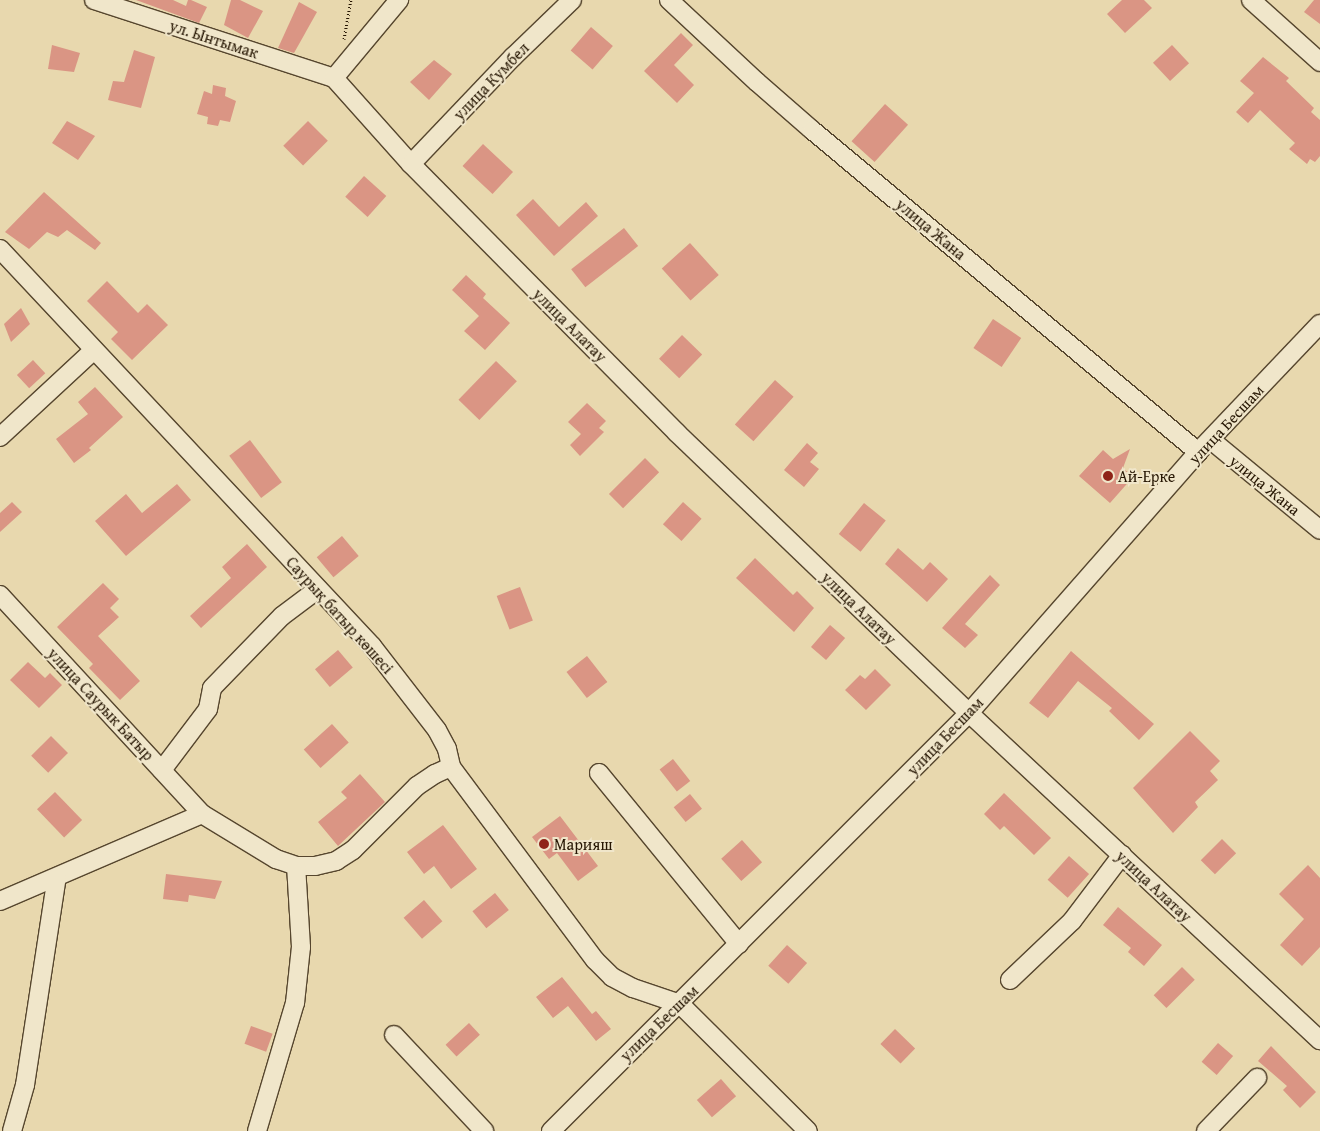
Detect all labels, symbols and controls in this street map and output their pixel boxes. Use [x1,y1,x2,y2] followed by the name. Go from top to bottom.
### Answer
[167,16,261,62] street label: ул. Ынтымак
[449,38,533,124] street label: улица Кумбел
[892,194,970,264] street label: улица Жана
[529,284,611,366] street label: улица Алатау
[1184,380,1268,468] street label: улица Бесшам
[1226,451,1304,519] street label: улица Жана
[1118,466,1175,486] place label: Ай-Ерке
[1102,470,1114,482] marker: Ай-Ерке
[282,552,398,678] street label: Саурық батыр көшесі
[818,568,900,648] street label: улица Алатау
[44,644,158,764] street label: улица Саурык Батыр
[903,693,987,779] street label: улица Бесшам
[554,834,613,854] place label: Марияш
[538,838,550,850] marker: Марияш
[1112,846,1196,926] street label: улица Алатау
[616,981,702,1065] street label: улица Бесшам

